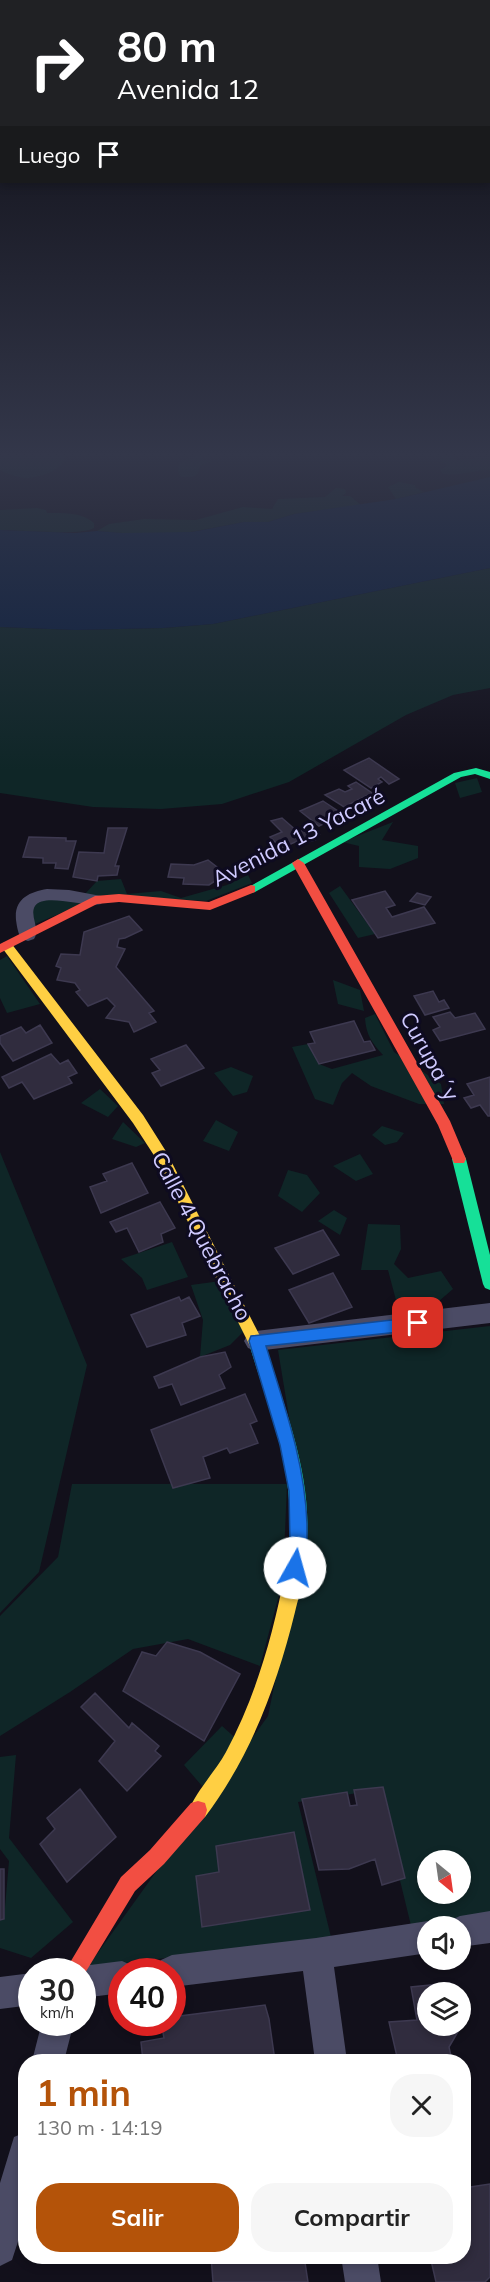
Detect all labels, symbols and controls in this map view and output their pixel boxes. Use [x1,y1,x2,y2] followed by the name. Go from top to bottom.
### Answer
[117,20,217,73] text: 80 m
[18,24,96,102] icon: right
[117,72,259,106] text: Avenida 12
[92,138,125,171] icon: arrive
[18,141,80,169] text: Luego
[207,781,389,893] street label: Avenida 13 Yacaré
[394,1007,466,1106] street label: Curupa´y
[146,1147,258,1325] street label: Calle 4 Quebracho
[392,1297,443,1348] pin
[401,1306,434,1339] icon: arrive
[263,1536,327,1600] position arrow
[417,1850,471,1904] north arrow
[417,1850,471,2036] map controls
[417,1916,471,1970] button: sound
[108,1958,186,2036] speed limit sign: 40
[39,1971,75,2009] text: 30
[417,1982,471,2036] button: layers
[40,2003,74,2022] text: km/h
[36,2070,131,2115] text: 1 min
[390,2074,453,2137] button: close
[36,2115,162,2140] text: 130 m · 14:19
[36,2183,239,2252] button: Salir
[251,2183,453,2252] button: Compartir

